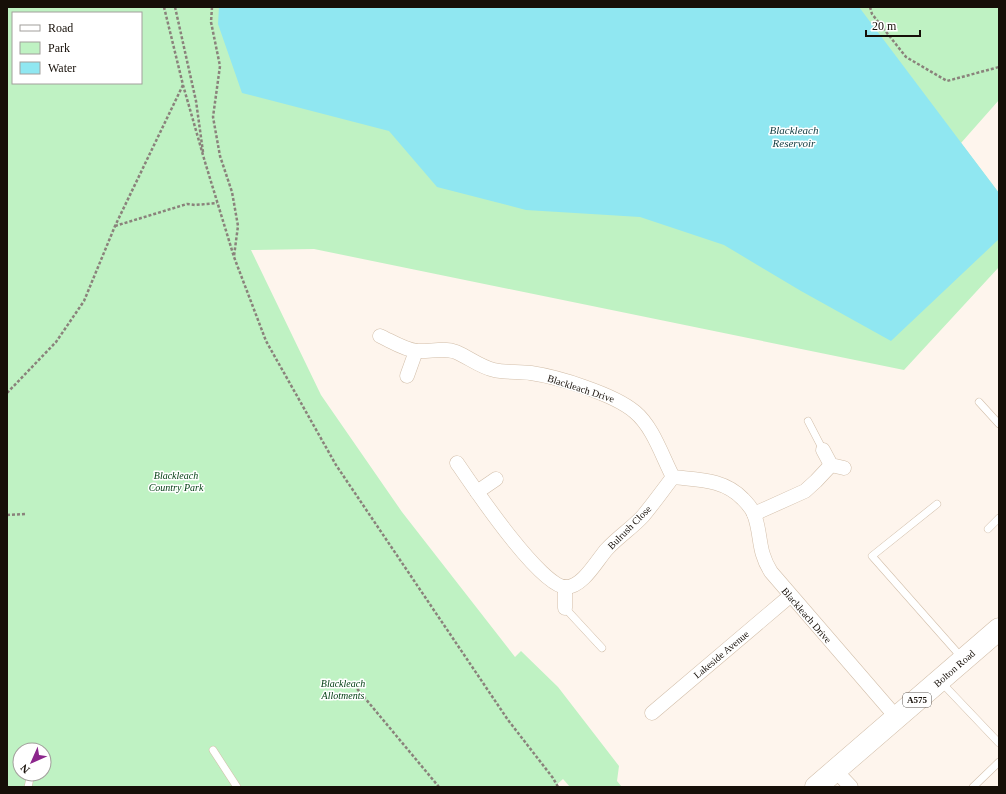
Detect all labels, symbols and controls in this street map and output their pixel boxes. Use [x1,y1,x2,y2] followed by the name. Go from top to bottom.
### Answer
[12,12,142,84] legend
[866,12,920,38] scale bar
[872,19,897,33] text: 20 m
[48,21,73,35] text: Road
[48,41,70,55] text: Park
[48,61,76,75] text: Water
[770,124,819,149] water label: Blackleach Reservoir
[546,372,616,405] street label: Blackleach Drive
[149,470,204,493] park label: Blackleach Country Park
[605,503,654,551] street label: Bulrush Close
[780,585,834,646] street label: Blackleach Drive
[692,628,751,681] street label: Lakeside Avenue
[932,648,977,689] street label: Bolton Road
[321,678,365,701] park label: Blackleach Allotments
[903,693,931,707] road number: A575
[12,742,52,782] north arrow
[18,762,32,776] text: N

